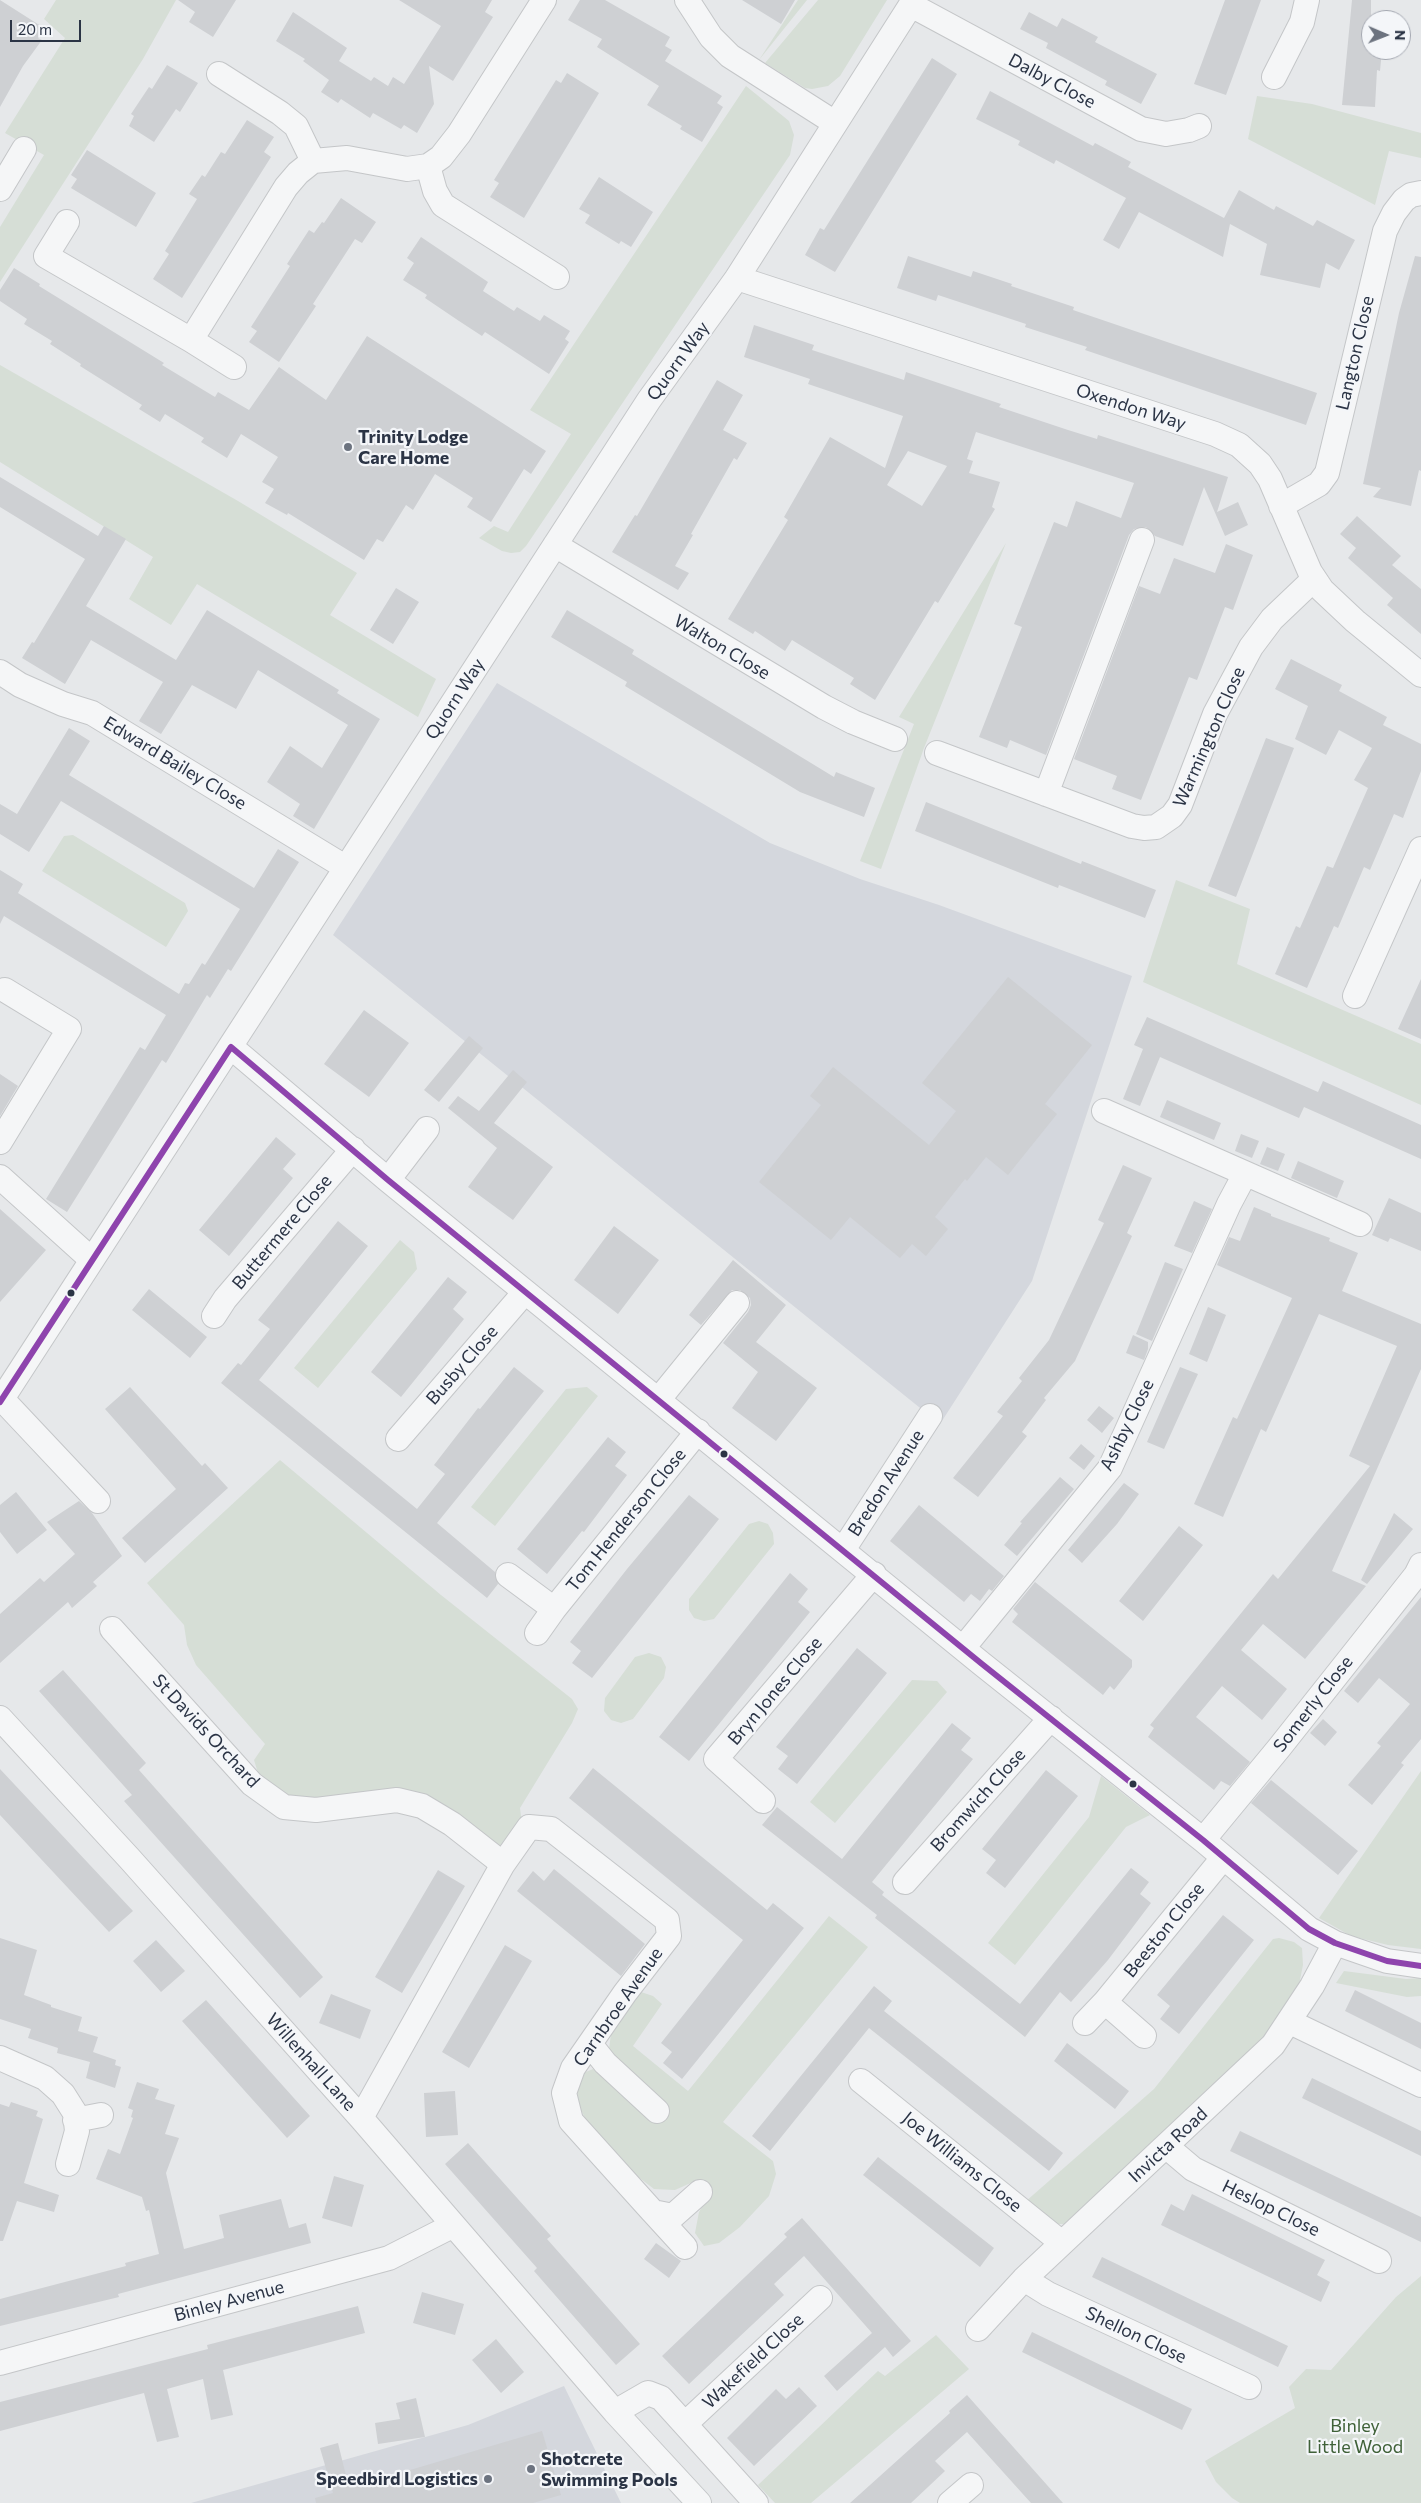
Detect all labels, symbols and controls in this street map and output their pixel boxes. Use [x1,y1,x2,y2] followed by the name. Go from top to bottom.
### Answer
[12,10,84,42] scale bar
[1361,10,1411,60] north arrow
[18,20,52,38] text: 20 m
[1392,30,1409,41] text: N
[1005,49,1099,113] street label: Dalby Close
[1331,294,1379,412] street label: Langton Close
[642,317,714,405] street label: Quorn Way
[1073,379,1189,435] street label: Oxendon Way
[358,426,468,468] place label: Trinity Lodge Care Home
[342,441,354,453] marker: Trinity Lodge Care Home
[670,610,774,684] street label: Walton Close
[421,654,489,744] street label: Quorn Way
[1168,663,1250,811] street label: Warmington Close
[100,712,250,814] street label: Edward Bailey Close
[228,1170,336,1294] street label: Buttermere Close
[66,1288,76,1298] unlabelled marker
[422,1321,502,1409] street label: Busby Close
[1096,1376,1158,1474] street label: Ashby Close
[843,1426,929,1540] street label: Bredon Avenue
[562,1444,690,1596] street label: Tom Henderson Close
[719,1449,729,1459] unlabelled marker
[724,1633,826,1749] street label: Bryn Jones Close
[1269,1652,1357,1756] street label: Somerly Close
[148,1670,264,1792] street label: St Davids Orchard
[926,1744,1030,1856] street label: Bromwich Close
[1128,1779,1138,1789] unlabelled marker
[1119,1878,1209,1982] street label: Beeston Close
[569,1943,667,2071] street label: Carnbroe Avenue
[262,2009,360,2115] street label: Willenhall Lane
[1124,2103,1212,2187] street label: Invicta Road
[898,2107,1026,2217] street label: Joe Williams Close
[1219,2175,1323,2241] street label: Heslop Close
[172,2276,286,2326] street label: Binley Avenue
[1082,2302,1190,2368] street label: Shellon Close
[698,2309,808,2413] street label: Wakefield Close
[1307,2415,1403,2458] park label: Binley Little Wood
[541,2448,678,2490] place label: Shotcrete Swimming Pools
[525,2463,537,2475] marker: Shotcrete Swimming Pools
[316,2468,478,2490] place label: Speedbird Logistics
[482,2473,494,2485] marker: Speedbird Logistics

